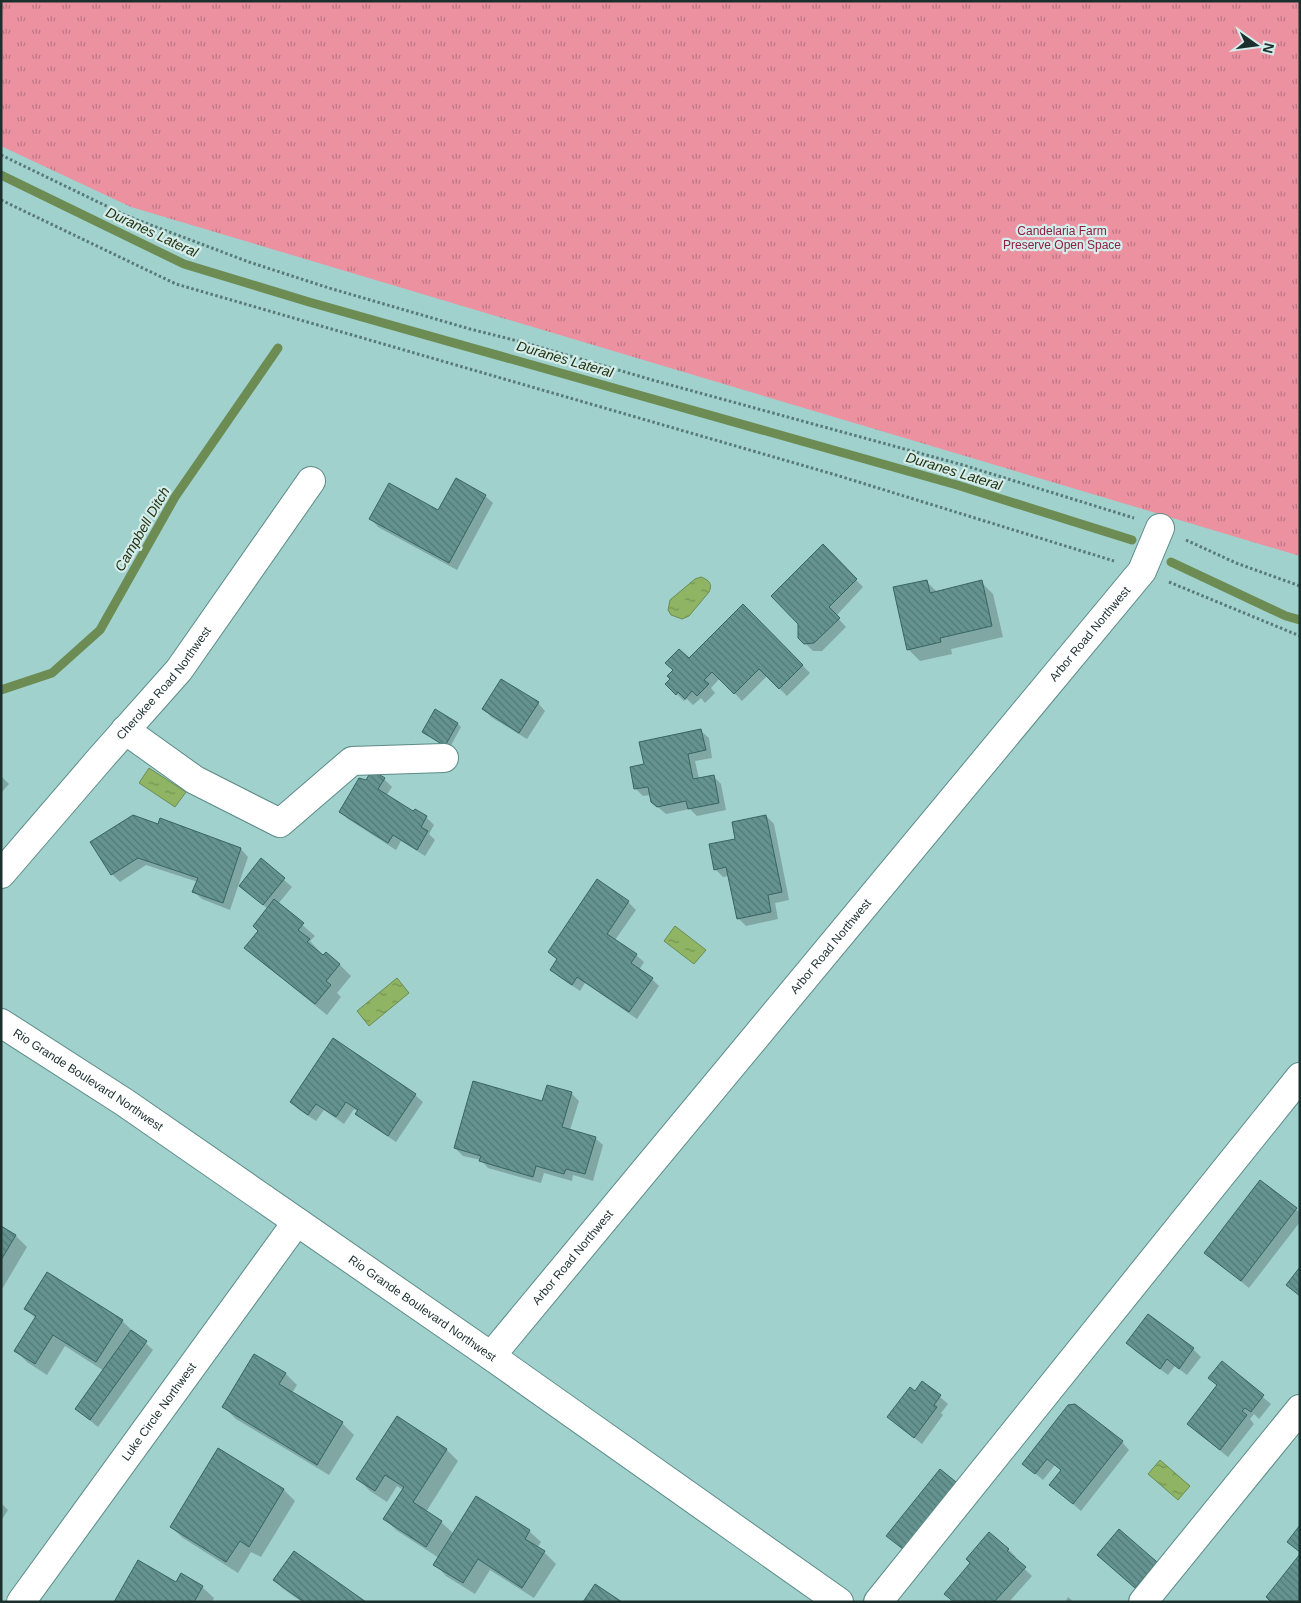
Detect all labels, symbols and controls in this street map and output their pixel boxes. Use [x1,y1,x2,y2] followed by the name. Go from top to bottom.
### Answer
[1231,20,1281,70] north arrow
[1260,41,1278,55] text: N
[103,204,201,261] water label: Duranes Lateral
[1003,224,1121,252] park label: Candelaria Farm Preserve Open Space
[515,338,616,381] water label: Duranes Lateral
[904,449,1005,493] water label: Duranes Lateral
[111,484,173,574] water label: Campbell Ditch
[1046,583,1134,684] street label: Arbor Road Northwest
[114,624,214,742] street label: Cherokee Road Northwest
[787,896,874,997] street label: Arbor Road Northwest
[11,1026,166,1134] street label: Rio Grande Boulevard Northwest
[529,1207,616,1308] street label: Arbor Road Northwest
[346,1253,499,1365] street label: Rio Grande Boulevard Northwest
[119,1360,200,1463] street label: Luke Circle Northwest

